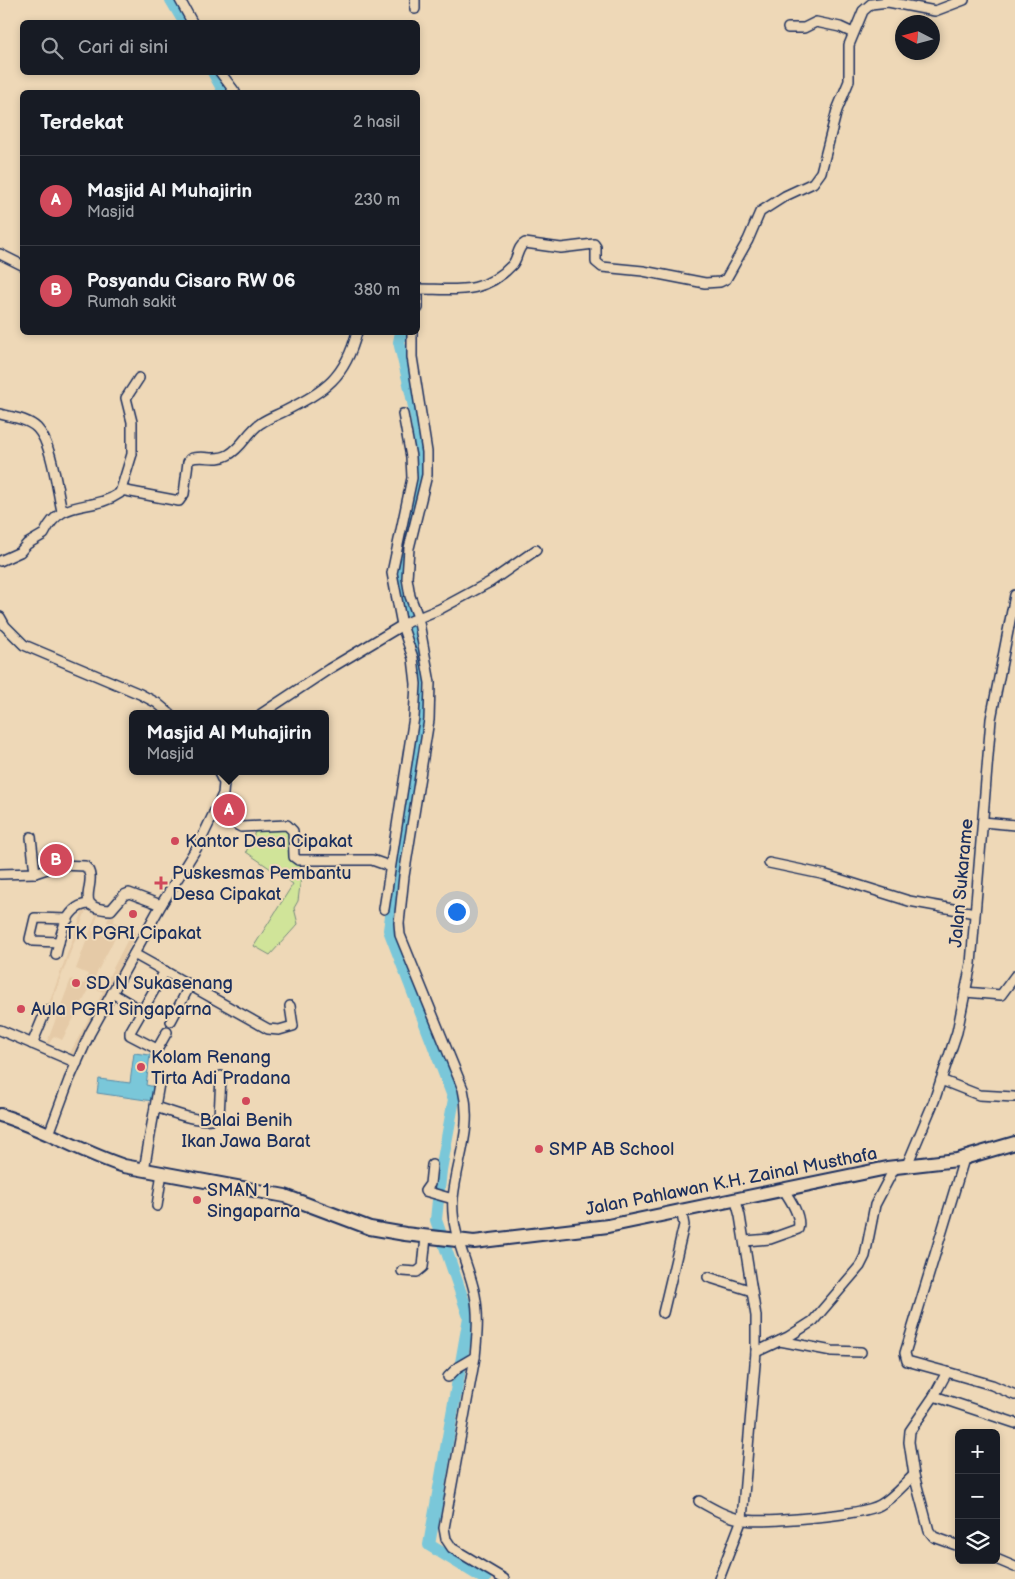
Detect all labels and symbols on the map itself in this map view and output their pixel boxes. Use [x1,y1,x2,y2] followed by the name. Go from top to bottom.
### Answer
[895,15,940,60] north arrow
[213,791,245,829] pin: A
[945,817,978,948] street label: Jalan Sukarame
[185,831,353,852] place label: Kantor Desa Cipakat
[169,835,181,847] marker: Kantor Desa Cipakat
[40,841,72,879] pin: B
[172,863,351,905] place label: Puskesmas Pembantu Desa Cipakat
[154,876,168,890] marker: Puskesmas Pembantu Desa Cipakat
[444,899,470,925] your location
[127,908,139,920] marker: TK PGRI Cipakat
[64,923,202,944] place label: TK PGRI Cipakat
[86,973,233,994] place label: SD N Sukasenang
[70,977,82,989] marker: SD N Sukasenang
[31,999,212,1020] place label: Aula PGRI Singaparna
[15,1003,27,1015] marker: Aula PGRI Singaparna
[151,1047,291,1089] place label: Kolam Renang Tirta Adi Pradana
[135,1061,147,1073] marker: Kolam Renang Tirta Adi Pradana
[240,1095,252,1107] marker: Balai Benih Ikan Jawa Barat
[182,1110,311,1152] place label: Balai Benih Ikan Jawa Barat
[549,1139,674,1160] place label: SMP AB School
[533,1143,545,1155] marker: SMP AB School
[583,1143,879,1220] street label: Jalan Pahlawan K.H. Zainal Musthafa
[207,1180,300,1222] place label: SMAN 1 Singaparna
[191,1194,203,1206] marker: SMAN 1 Singaparna

